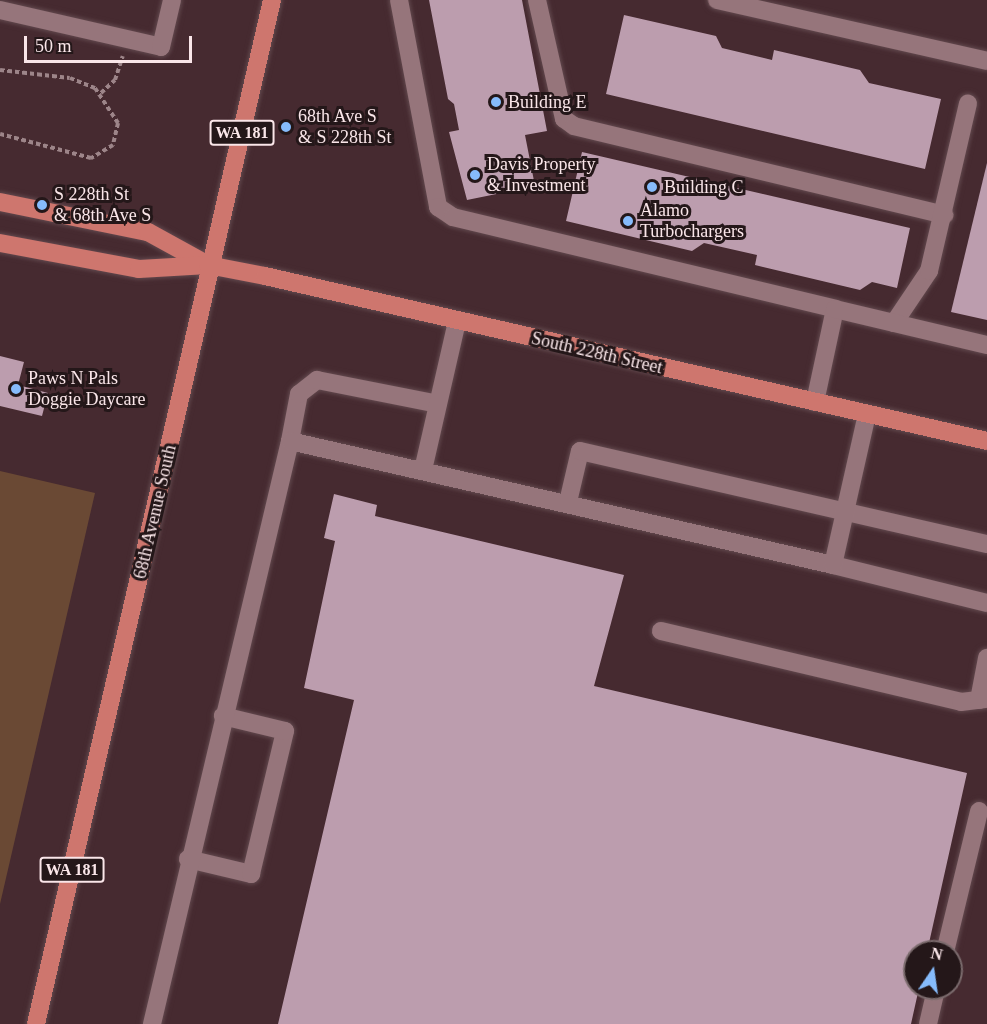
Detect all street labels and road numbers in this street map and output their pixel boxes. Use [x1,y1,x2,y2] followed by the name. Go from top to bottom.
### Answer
[209,120,275,146] road number: WA 181
[529,327,665,379] street label: South 228th Street
[129,443,181,581] street label: 68th Avenue South
[39,857,105,883] road number: WA 181

